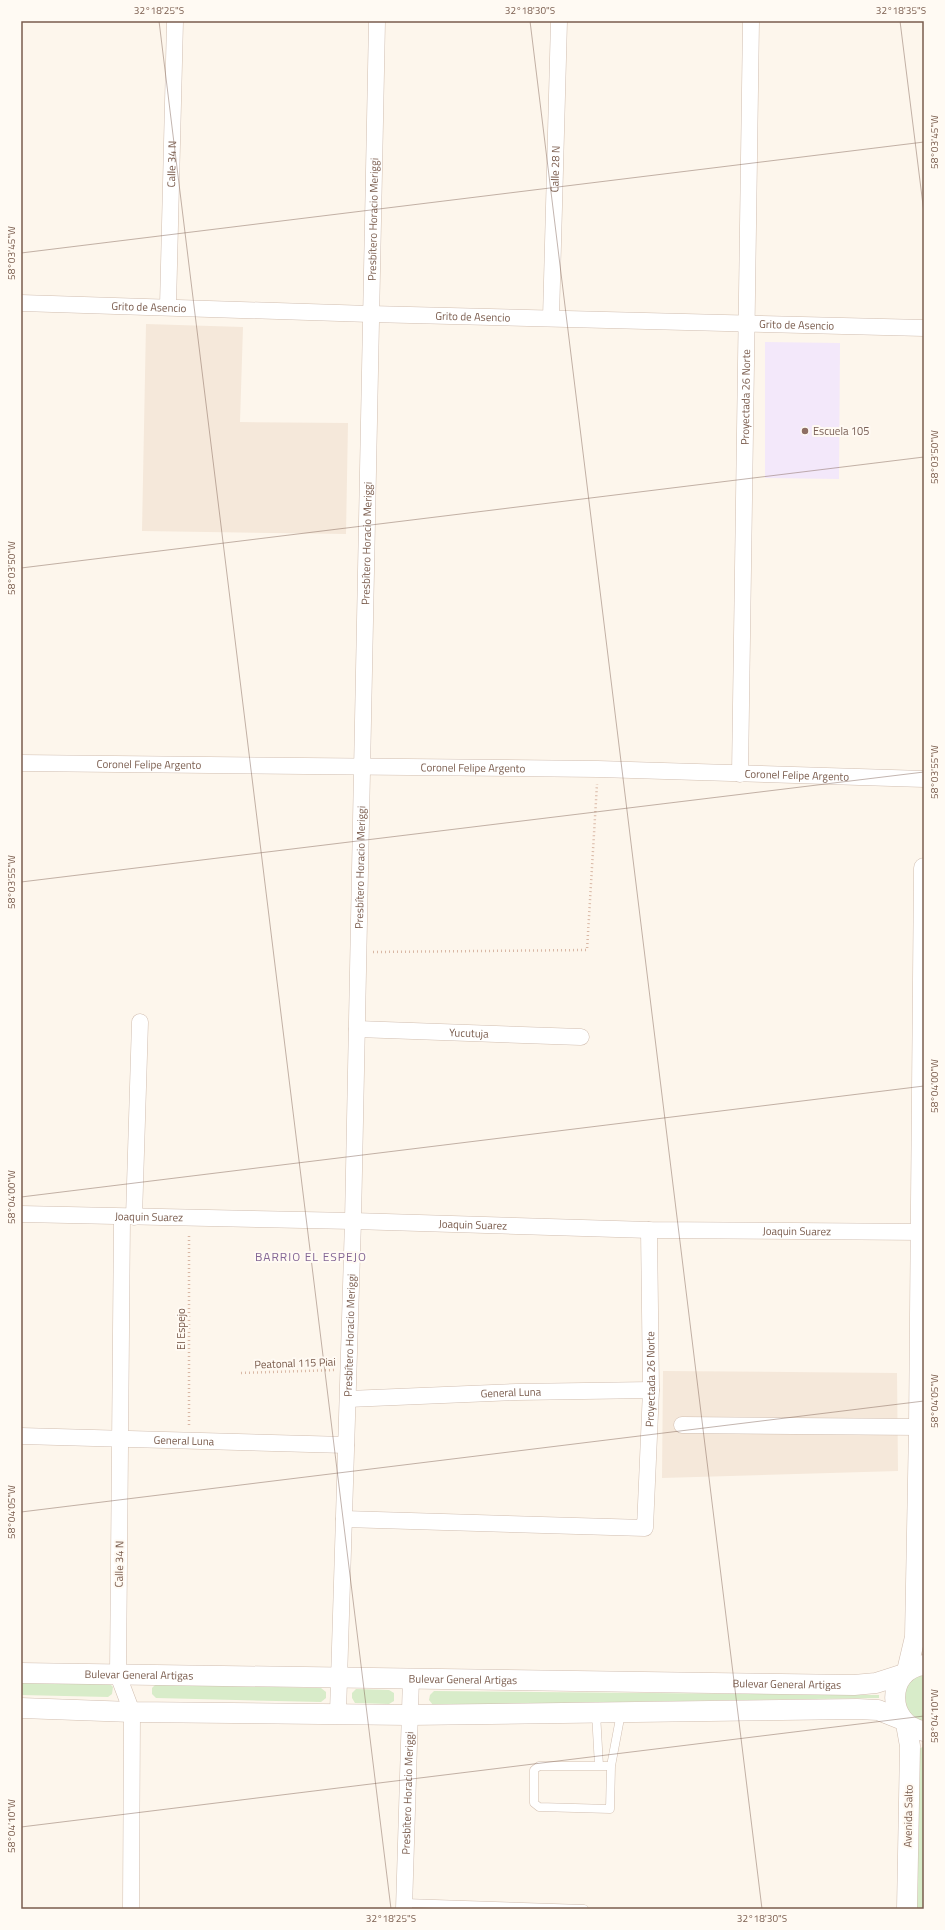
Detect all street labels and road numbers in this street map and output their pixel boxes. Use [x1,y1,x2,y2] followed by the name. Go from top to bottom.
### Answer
[163,140,180,188] street label: Calle 34 N
[546,145,564,193] street label: Calle 28 N
[364,158,382,281] street label: Presbítero Horacio Meriggi
[111,298,187,316] street label: Grito de Asencio
[435,308,511,326] street label: Grito de Asencio
[759,316,835,334] street label: Grito de Asencio
[737,349,754,445] street label: Proyectada 26 Norte
[357,482,376,605] street label: Presbítero Horacio Meriggi
[97,756,202,773] street label: Coronel Felipe Argento
[421,759,526,776] street label: Coronel Felipe Argento
[744,765,850,785] street label: Coronel Felipe Argento
[351,806,369,929] street label: Presbítero Horacio Meriggi
[449,1024,489,1042] street label: Yucutuja
[115,1208,183,1225] street label: Joaquin Suarez
[438,1216,507,1234] street label: Joaquin Suarez
[762,1223,831,1239] street label: Joaquin Suarez
[340,1273,359,1397] street label: Presbítero Horacio Meriggi
[173,1308,189,1350] street label: El Espejo
[641,1331,659,1428] street label: Proyectada 26 Norte
[254,1354,336,1372] street label: Peatonal 115 Piai
[480,1384,542,1402] street label: General Luna
[153,1432,215,1449] street label: General Luna
[111,1540,127,1588] street label: Calle 34 N
[85,1666,193,1683] street label: Bulevar General Artigas
[409,1671,517,1688] street label: Bulevar General Artigas
[732,1675,841,1693] street label: Bulevar General Artigas
[398,1731,417,1855] street label: Presbítero Horacio Meriggi
[899,1784,917,1848] street label: Avenida Salto

